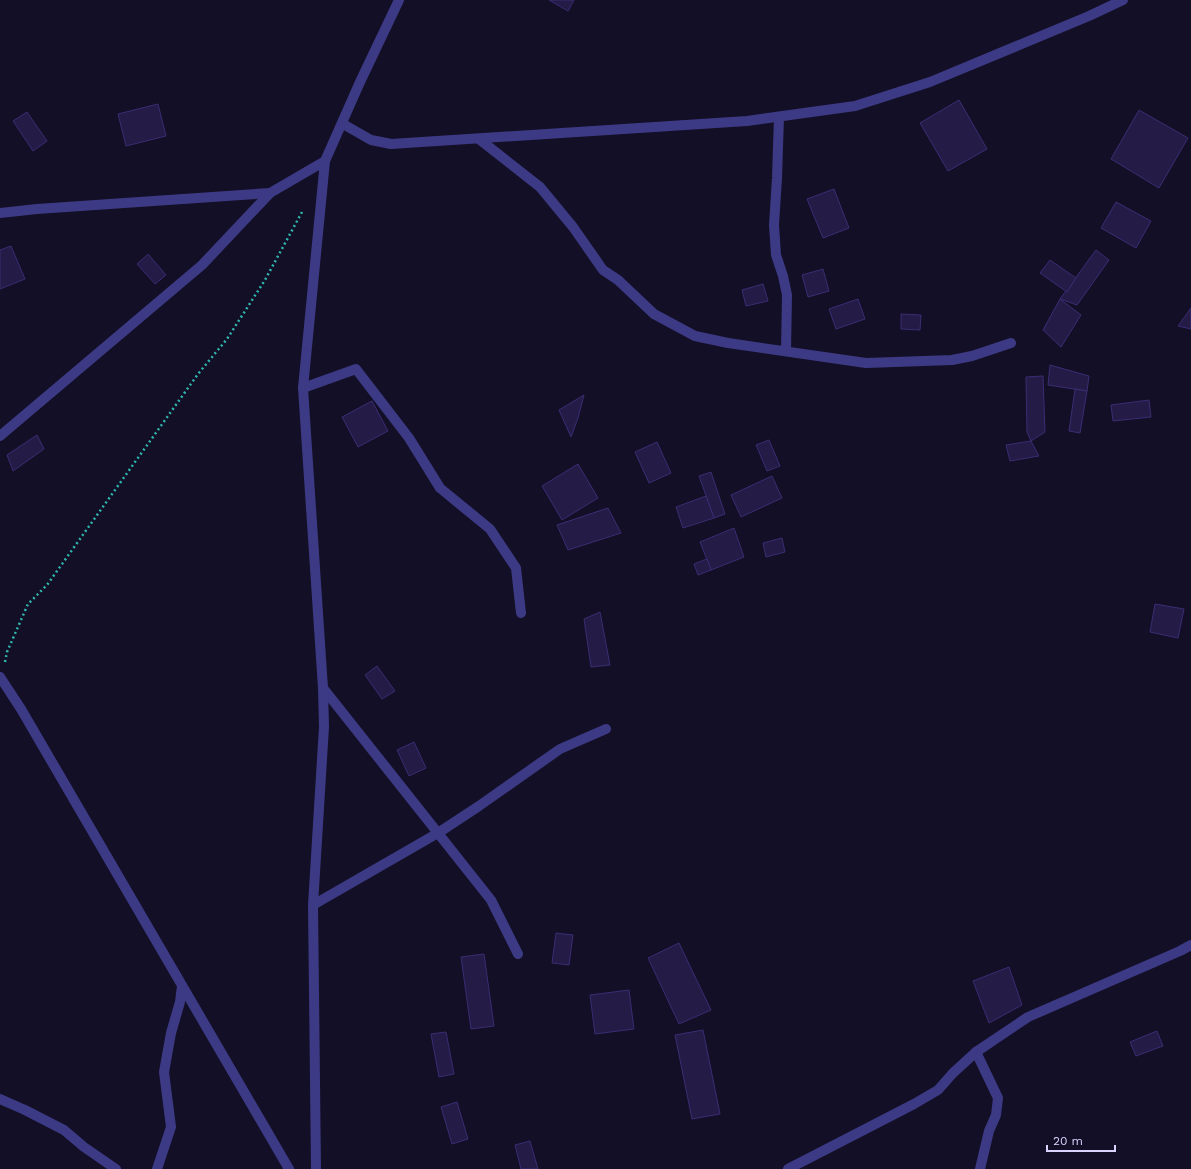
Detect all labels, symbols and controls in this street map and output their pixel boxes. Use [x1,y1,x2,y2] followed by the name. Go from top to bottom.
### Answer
[1047,1127,1115,1153] scale bar
[1053,1134,1083,1148] text: 20 m

